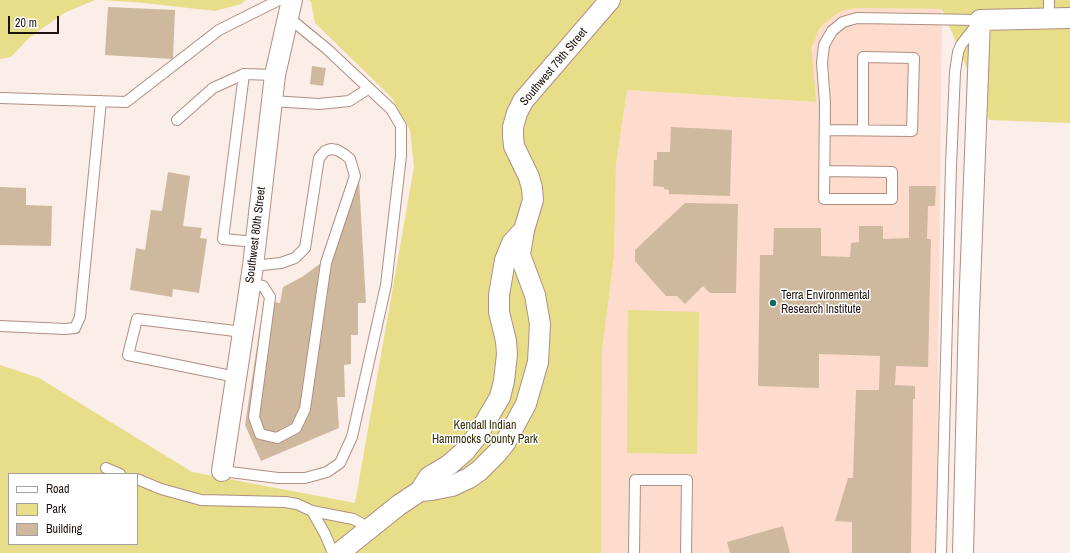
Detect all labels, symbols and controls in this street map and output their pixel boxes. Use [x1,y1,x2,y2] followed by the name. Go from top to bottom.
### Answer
[10,8,61,34] scale bar
[15,15,37,31] text: 20 m
[517,25,591,109] street label: Southwest 79th Street
[243,186,269,284] street label: Southwest 80th Street
[781,289,870,317] place label: Terra Environmental Research Institute
[768,298,778,308] marker: Terra Environmental Research Institute
[432,419,538,447] park label: Kendall Indian Hammocks County Park
[8,473,138,545] legend
[46,481,70,497] text: Road
[46,501,66,517] text: Park
[46,521,82,537] text: Building

